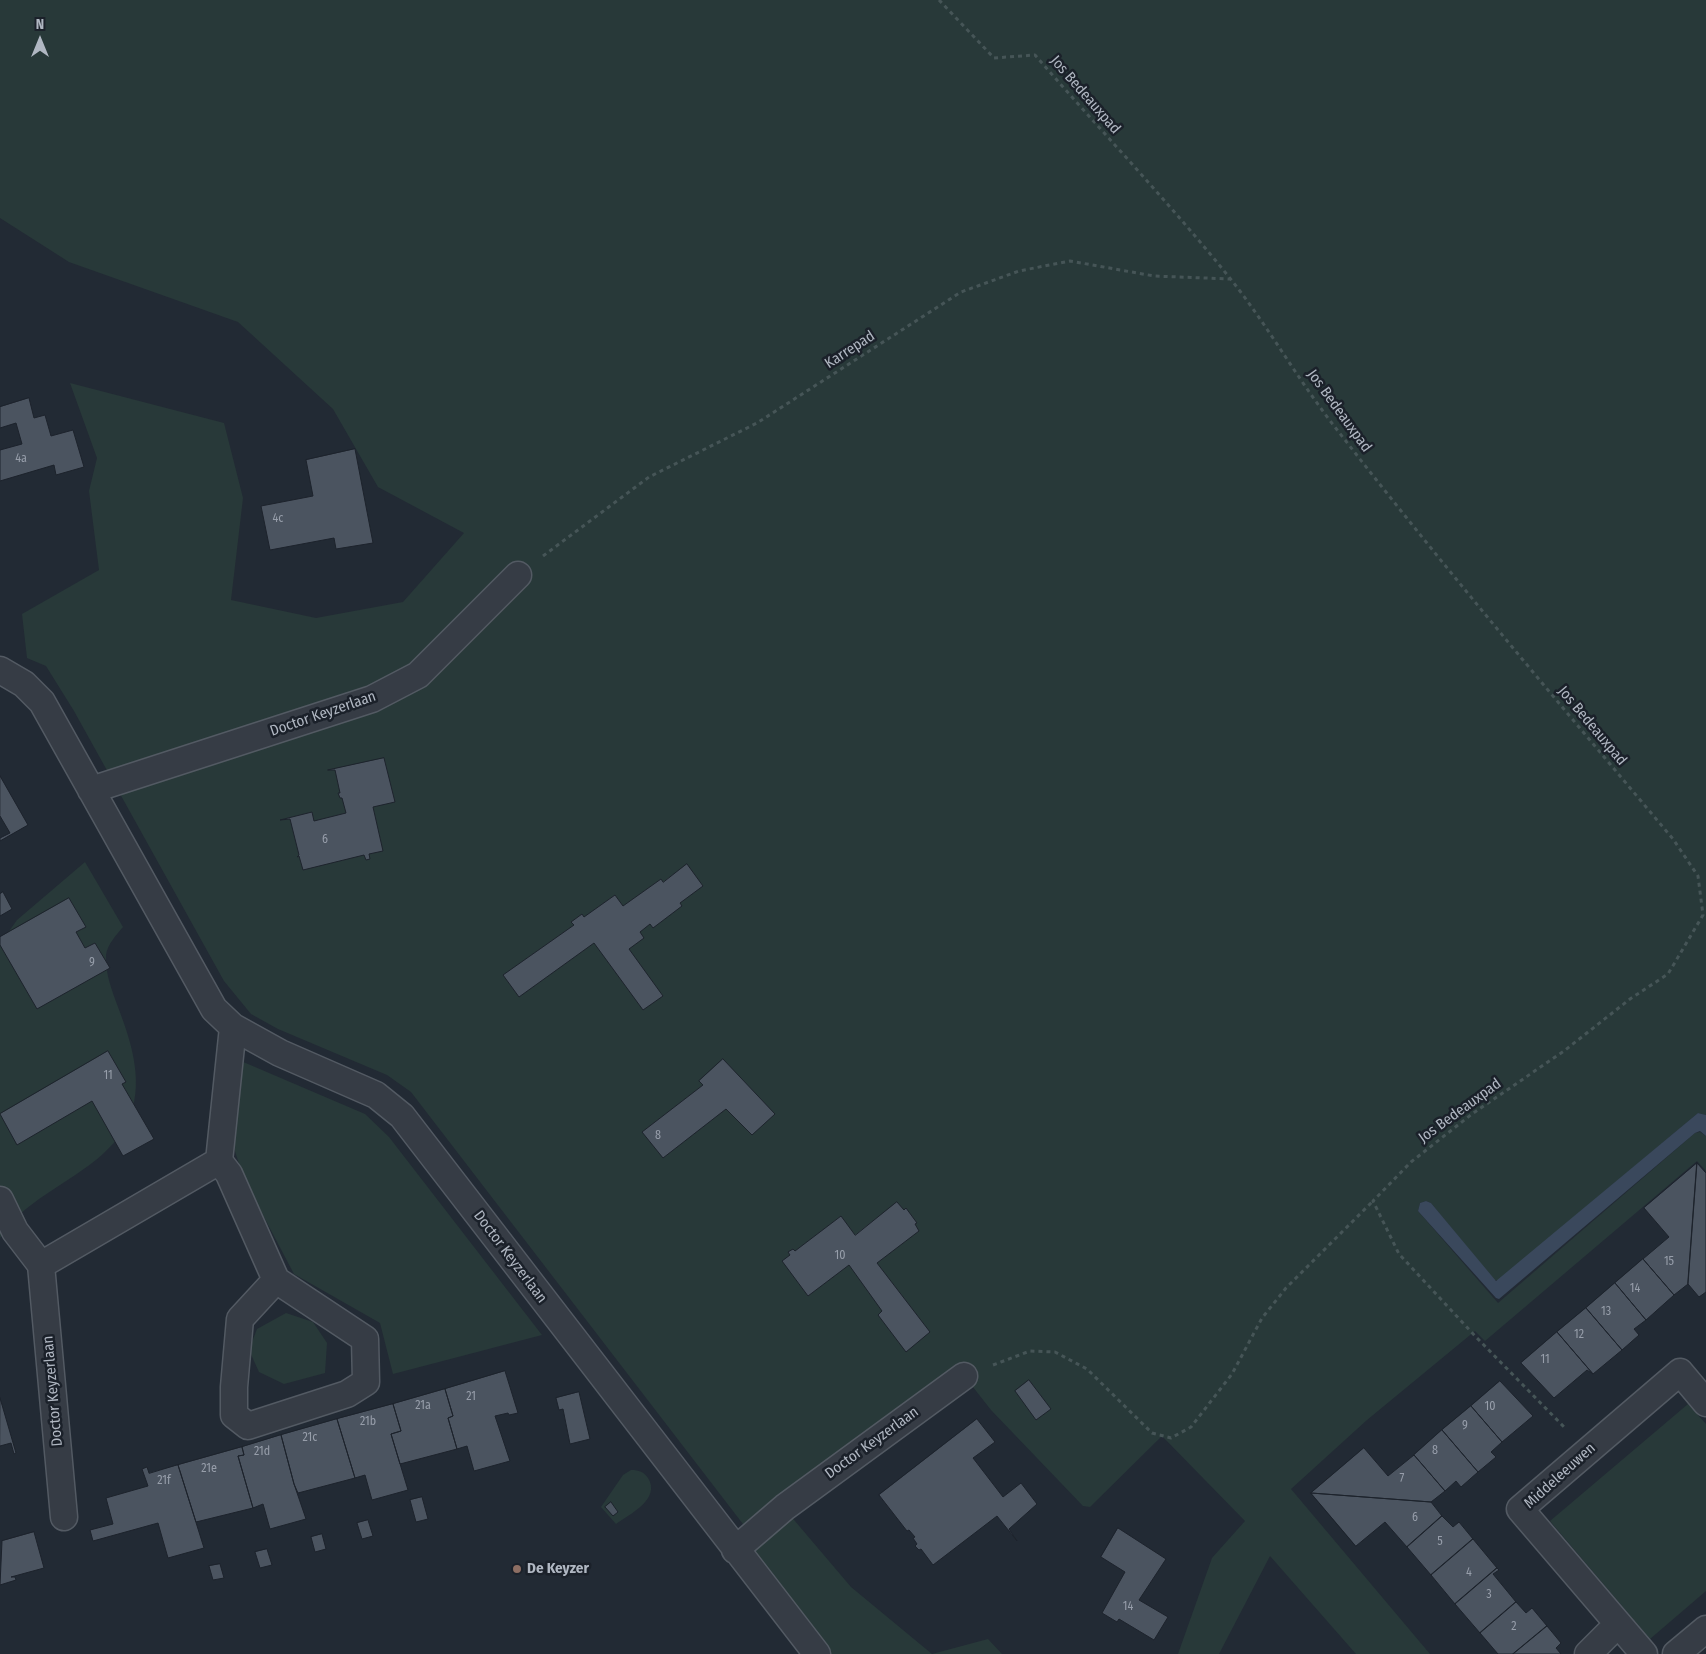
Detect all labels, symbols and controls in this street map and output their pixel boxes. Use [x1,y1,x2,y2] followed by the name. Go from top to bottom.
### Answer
[15,15,65,65] north arrow
[36,16,44,33] text: N
[1046,52,1124,138] street label: Jos Bedeauxpad
[822,327,878,373] street label: Karrepad
[1303,366,1375,456] street label: Jos Bedeauxpad
[15,452,27,466] house number: 4a
[273,512,283,526] house number: 4c
[1554,683,1630,769] street label: Jos Bedeauxpad
[268,687,378,741] street label: Doctor Keyzerlaan
[322,833,328,847] house number: 6
[89,956,95,970] house number: 9
[103,1069,113,1083] house number: 11
[1415,1075,1505,1147] street label: Jos Bedeauxpad
[655,1129,661,1143] house number: 8
[469,1207,551,1307] street label: Doctor Keyzerlaan
[835,1249,845,1263] house number: 10
[1664,1255,1674,1269] house number: 15
[1630,1282,1640,1296] house number: 14
[1601,1305,1611,1319] house number: 13
[1574,1328,1584,1342] house number: 12
[39,1335,67,1447] street label: Doctor Keyzerlaan
[1540,1353,1550,1367] house number: 11
[466,1390,476,1404] house number: 21
[415,1399,431,1413] house number: 21a
[1485,1400,1495,1414] house number: 10
[822,1403,922,1483] street label: Doctor Keyzerlaan
[360,1415,376,1429] house number: 21b
[1462,1419,1468,1433] house number: 9
[303,1431,317,1445] house number: 21c
[1521,1439,1599,1513] street label: Middeleeuwen
[1432,1444,1438,1458] house number: 8
[254,1445,270,1459] house number: 21d
[201,1462,217,1476] house number: 21e
[1400,1472,1404,1486] house number: 7
[157,1474,171,1488] house number: 21f
[1412,1511,1418,1525] house number: 6
[1437,1535,1443,1549] house number: 5
[527,1560,589,1578] place label: De Keyzer
[511,1563,523,1575] marker: De Keyzer
[1466,1566,1472,1580] house number: 4
[1486,1588,1492,1602] house number: 3
[1123,1600,1133,1614] house number: 14
[1511,1620,1517,1634] house number: 2

